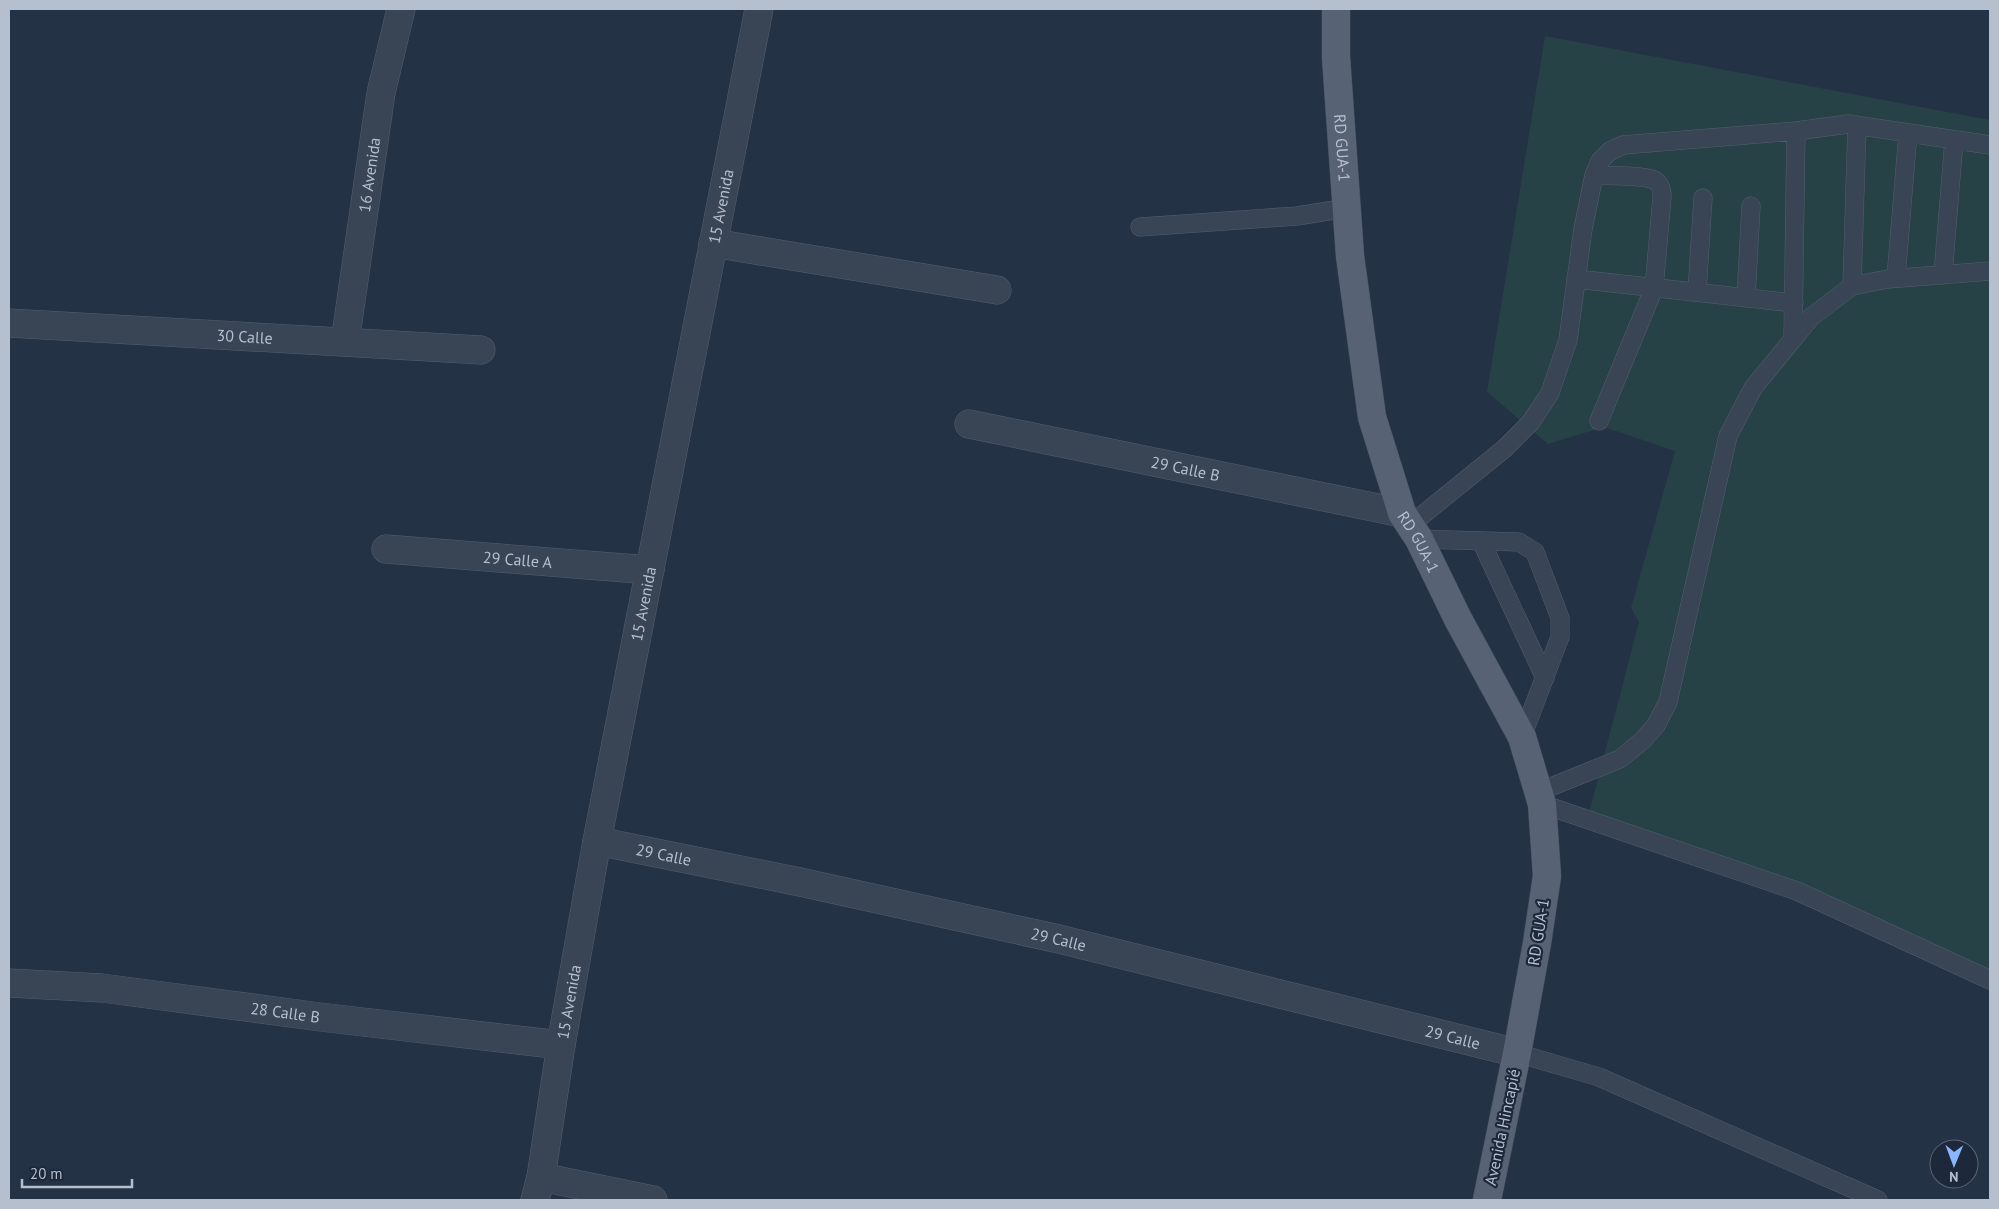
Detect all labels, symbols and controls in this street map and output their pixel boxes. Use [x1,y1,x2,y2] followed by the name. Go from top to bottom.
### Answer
[1330,113,1355,182] street label: RD GUA-1
[354,136,384,213] street label: 16 Avenida
[704,167,738,245] street label: 15 Avenida
[216,325,273,348] street label: 30 Calle
[1149,452,1222,485] street label: 29 Calle B
[1393,507,1444,576] street label: RD GUA-1
[482,547,554,572] street label: 29 Calle A
[626,565,660,643] street label: 15 Avenida
[634,839,693,870] street label: 29 Calle
[1523,897,1553,967] street label: RD GUA-1
[1029,923,1088,955] street label: 29 Calle
[552,963,585,1041] street label: 15 Avenida
[249,998,321,1027] street label: 28 Calle B
[1423,1021,1482,1053] street label: 29 Calle
[1480,1067,1524,1187] street label: Avenida Hincapié
[1929,1139,1979,1189] north arrow
[22,1156,132,1188] scale bar
[30,1164,63,1183] text: 20 m
[1949,1168,1959,1186] text: N

